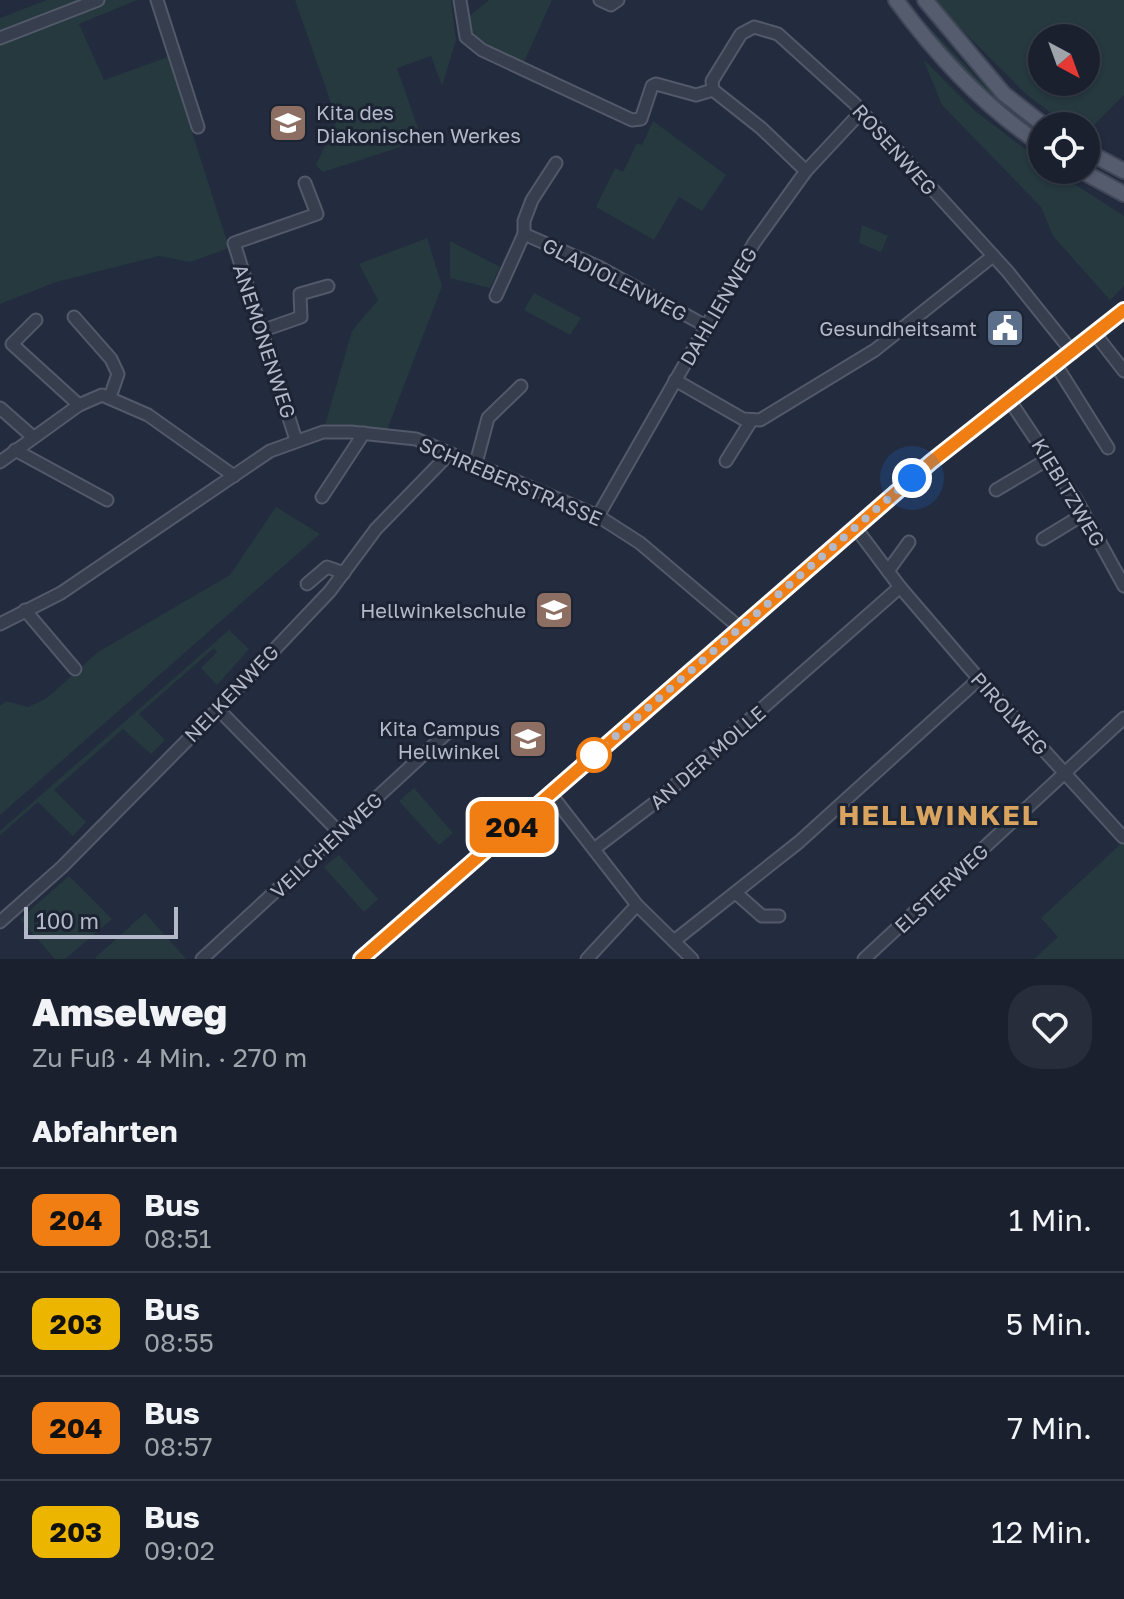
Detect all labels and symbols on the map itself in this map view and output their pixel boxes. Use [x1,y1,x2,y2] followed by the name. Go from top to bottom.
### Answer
[1028,24,1100,96] north arrow
[848,99,942,199] street label: ROSENWEG
[316,100,521,147] place label: Kita des Diakonischen Werkes
[267,102,309,144] school or university icon: Kita des Diakonischen Werkes
[539,232,691,326] street label: GLADIOLENWEG
[674,243,762,369] street label: DAHLIENWEG
[229,261,301,421] street label: ANEMONENWEG
[984,307,1026,349] public building icon: Gesundheitsamt
[819,316,977,340] place label: Gesundheitsamt
[416,432,606,530] street label: SCHREBERSTRASSE
[1027,434,1111,550] street label: KIEBITZWEG
[892,458,932,498] your location
[533,589,575,631] school or university icon: Hellwinkelschule
[360,598,526,622] place label: Hellwinkelschule
[179,640,283,746] street label: NELKENWEG
[966,667,1054,759] street label: PIROLWEG
[644,700,770,814] street label: AN DER MOLLE
[379,716,500,763] place label: Kita Campus Hellwinkel
[507,718,549,760] school or university icon: Kita Campus Hellwinkel
[577,738,611,772] unlabelled marker
[265,787,387,903] street label: VEILCHENWEG
[838,798,1040,831] district label: HELLWINKEL
[466,801,558,853] line badge: 204
[889,839,993,937] street label: ELSTERWEG
[24,903,178,939] scale bar

